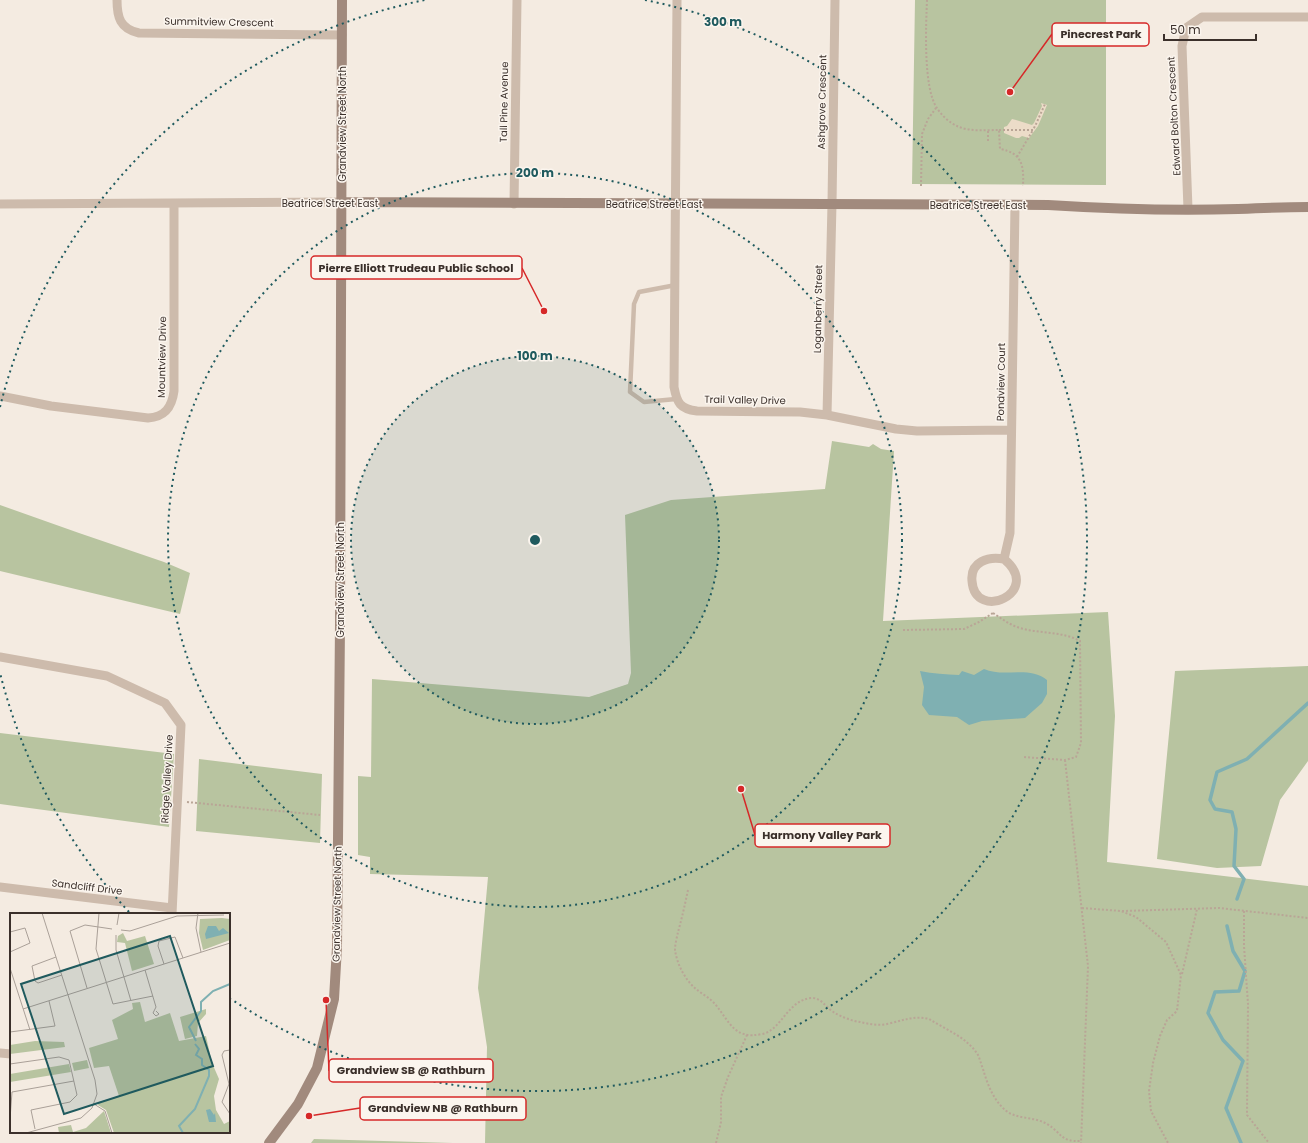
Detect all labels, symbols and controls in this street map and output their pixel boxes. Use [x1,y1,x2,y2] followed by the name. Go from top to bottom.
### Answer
[704,13,742,30] text: 300 m
[164,14,274,30] street label: Summitview Crescent
[1164,16,1256,42] scale bar
[1170,21,1201,38] text: 50 m
[1052,23,1149,46] callout: Pinecrest Park
[1060,26,1142,42] text: Pinecrest Park
[814,54,830,150] street label: Ashgrove Crescent
[1163,56,1185,176] street label: Edward Bolton Crescent
[496,61,512,143] street label: Tall Pine Avenue
[335,66,350,182] street label: Grandview Street North
[516,164,554,181] text: 200 m
[282,196,379,211] street label: Beatrice Street East
[606,197,703,212] street label: Beatrice Street East
[930,198,1027,213] street label: Beatrice Street East
[311,256,522,279] callout: Pierre Elliott Trudeau Public School
[319,260,513,276] text: Pierre Elliott Trudeau Public School
[810,264,826,353] street label: Loganberry Street
[154,316,170,398] street label: Mountview Drive
[993,342,1009,421] street label: Pondview Court
[517,347,553,364] text: 100 m
[704,392,786,408] street label: Trail Valley Drive
[333,522,348,638] street label: Grandview Street North
[528,533,542,547] centre of rings
[157,734,177,824] street label: Ridge Valley Drive
[755,824,890,847] callout: Harmony Valley Park
[762,827,882,843] text: Harmony Valley Park
[328,846,346,962] street label: Grandview Street North
[51,875,123,899] street label: Sandcliff Drive
[10,913,230,1133] inset map
[329,1059,493,1082] callout: Grandview SB @ Rathburn
[337,1062,485,1078] text: Grandview SB @ Rathburn
[360,1097,526,1120] callout: Grandview NB @ Rathburn
[368,1100,518,1116] text: Grandview NB @ Rathburn

